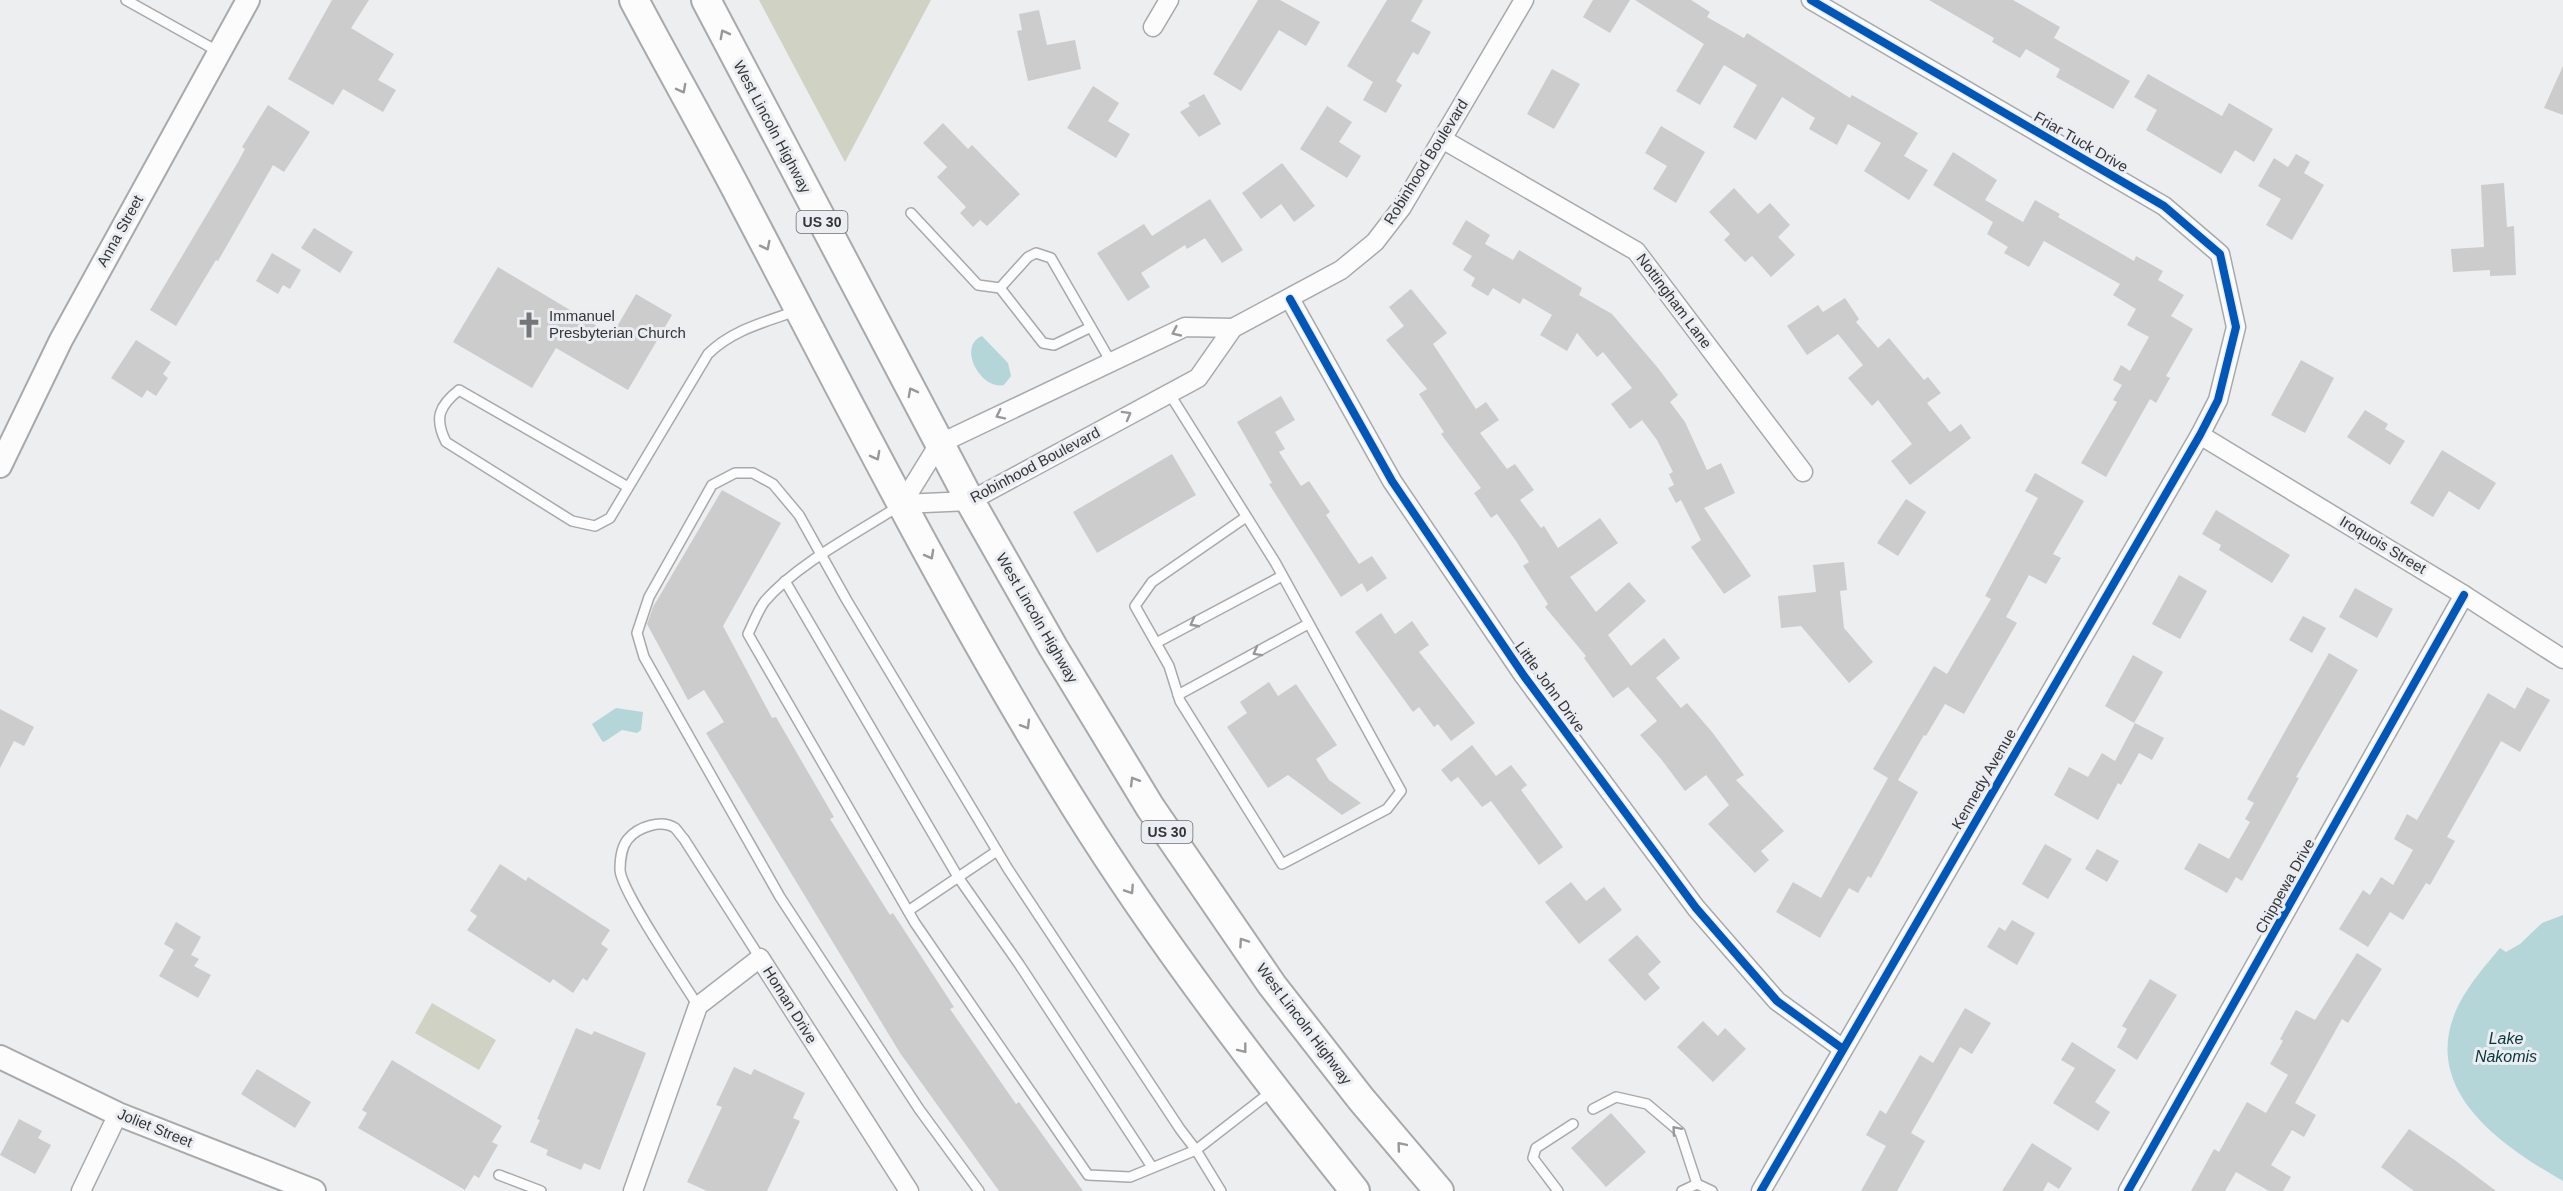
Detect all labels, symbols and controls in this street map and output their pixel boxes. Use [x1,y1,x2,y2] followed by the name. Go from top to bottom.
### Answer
[719,29,731,40] one-way arrow
[730,58,815,196] street label: West Lincoln Highway
[675,82,686,93] one-way arrow
[1380,96,1471,227] street label: Robinhood Boulevard
[2031,108,2131,175] street label: Friar Tuck Drive
[93,191,147,270] street label: Anna Street
[796,211,848,233] road number: US 30
[759,240,770,251] one-way arrow
[1633,250,1716,351] street label: Nottingham Lane
[549,307,686,341] place label: Immanuel Presbyterian Church
[514,310,544,340] church icon: Immanuel Presbyterian Church
[1171,324,1182,336] one-way arrow
[908,388,919,399] one-way arrow
[995,408,1006,420] one-way arrow
[1121,411,1131,422] one-way arrow
[967,423,1102,506] street label: Robinhood Boulevard
[869,450,880,460] one-way arrow
[2337,512,2430,577] street label: Iroquois Street
[923,549,934,559] one-way arrow
[993,550,1082,686] street label: West Lincoln Highway
[1189,616,1200,628] one-way arrow
[1512,638,1589,735] street label: Little John Drive
[1252,645,1263,656] one-way arrow
[1019,719,1031,729] one-way arrow
[1948,725,2019,832] street label: Kennedy Avenue
[1130,777,1142,787] one-way arrow
[1142,821,1192,843] road number: US 30
[2251,835,2318,936] street label: Chippewa Drive
[1123,883,1134,894] one-way arrow
[1239,938,1250,949] one-way arrow
[1253,960,1356,1088] street label: West Lincoln Highway
[760,963,821,1046] street label: Homan Drive
[2475,1030,2537,1065] water label: Lake Nakomis
[1235,1042,1246,1053] one-way arrow
[115,1105,196,1151] street label: Joliet Street
[1672,1127,1683,1137] one-way arrow
[1397,1142,1408,1153] one-way arrow

